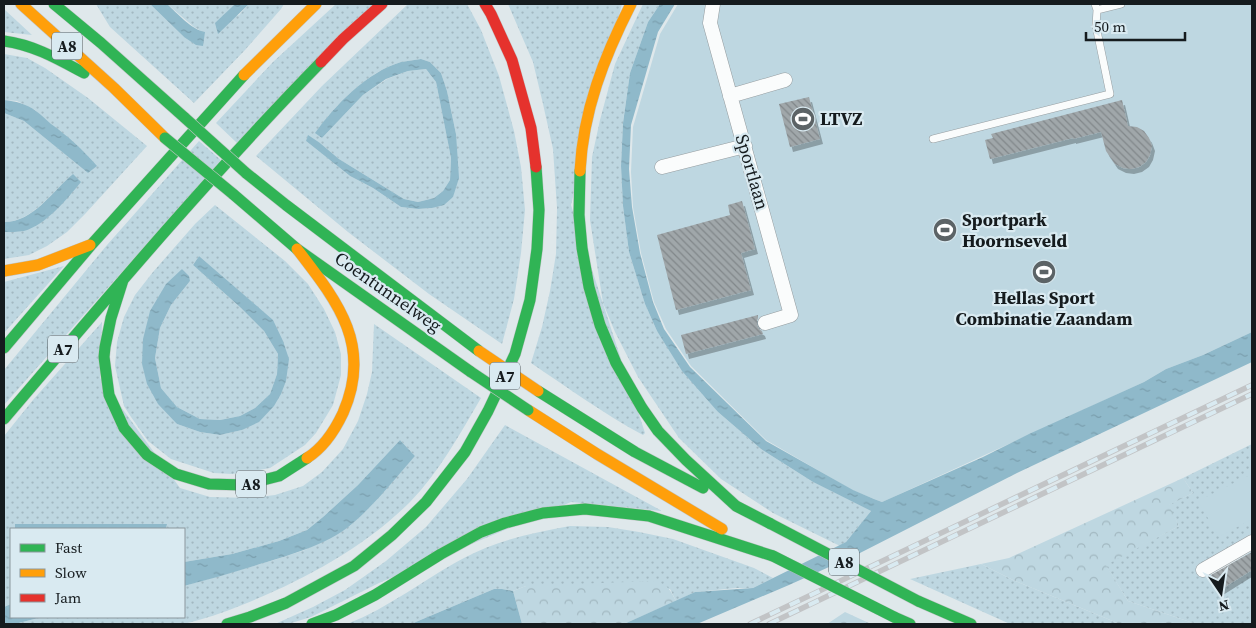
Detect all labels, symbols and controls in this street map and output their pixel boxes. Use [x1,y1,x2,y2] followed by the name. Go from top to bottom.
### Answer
[1086,10,1185,42] scale bar
[1094,16,1126,37] text: 50 m
[52,32,82,59] road number: A8
[790,106,816,132] sports icon: LTVZ
[820,106,862,131] place label: LTVZ
[730,131,775,213] street label: Sportlaan
[962,207,1068,253] place label: Sportpark Hoornseveld
[932,217,958,243] sports icon: Sportpark Hoornseveld
[330,245,447,338] street label: Coentunnelweg
[1031,259,1057,285] sports icon: Hellas Sport Combinatie Zaandam
[956,285,1132,331] place label: Hellas Sport Combinatie Zaandam
[48,336,78,362] road number: A7
[490,362,520,390] road number: A7
[236,470,266,498] road number: A8
[10,528,185,618] legend
[55,537,82,558] text: Fast
[829,548,859,576] road number: A8
[55,562,87,583] text: Slow
[1196,568,1246,618] north arrow
[54,587,82,608] text: Jam
[1217,595,1231,617] text: N

